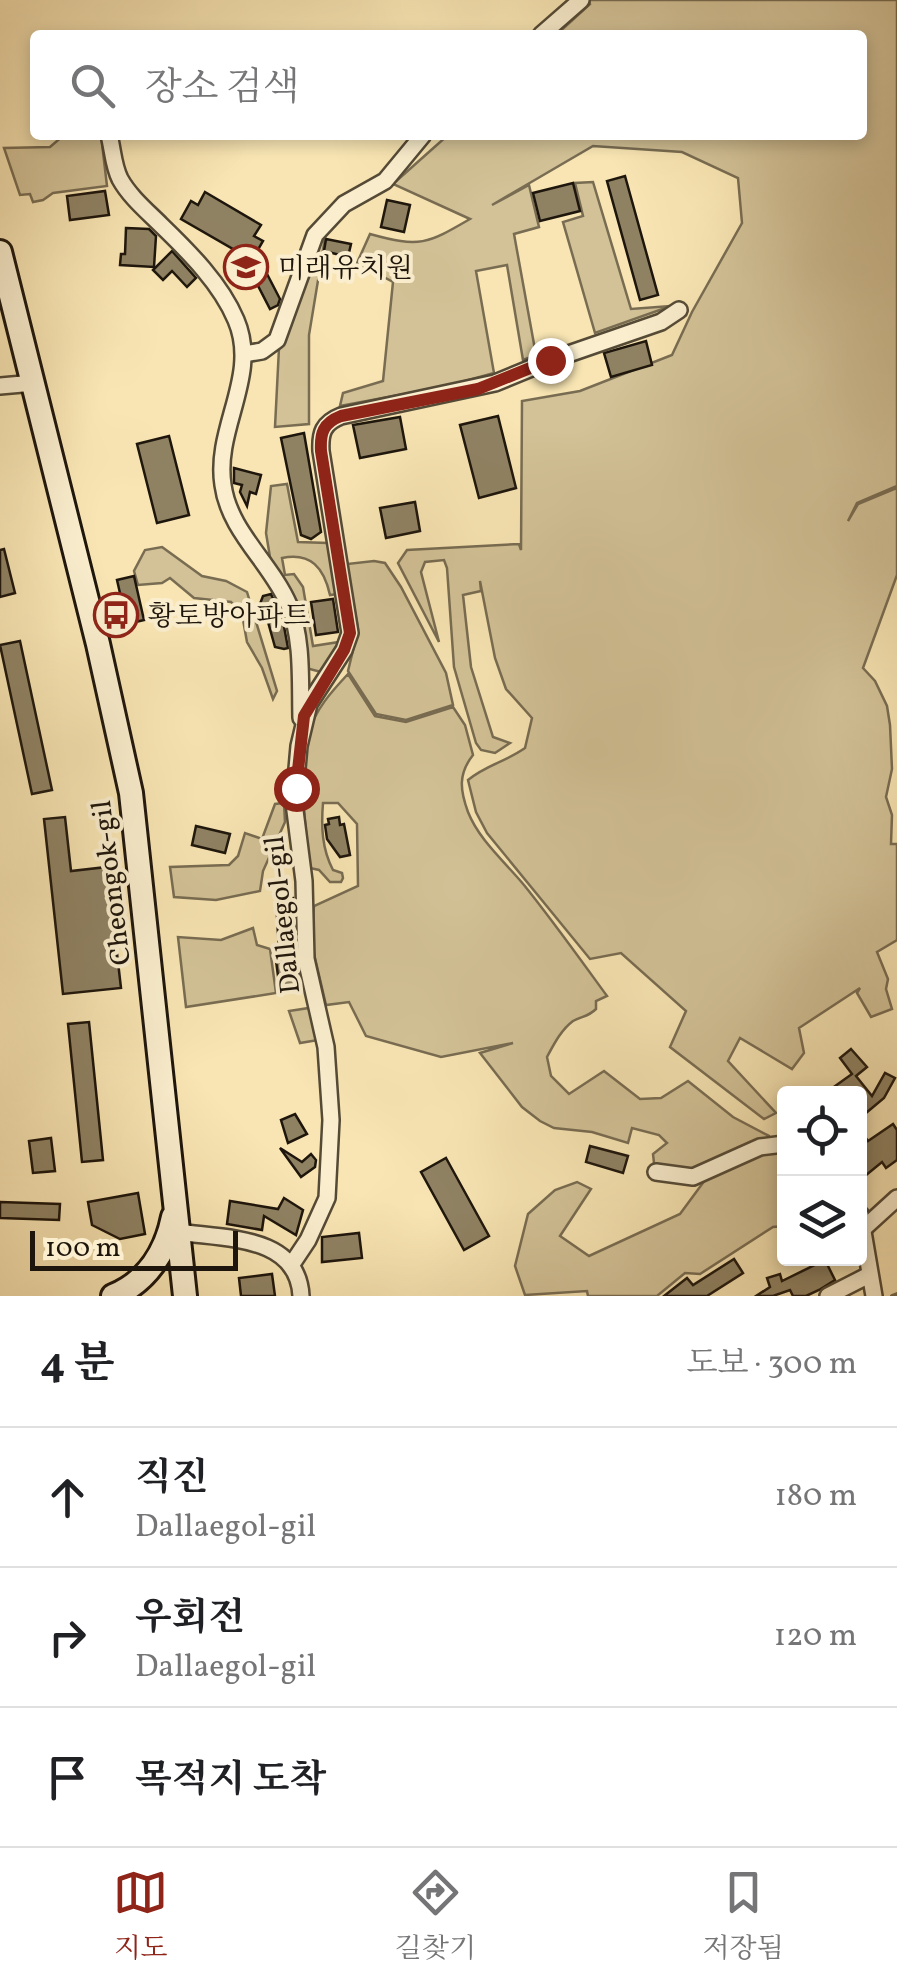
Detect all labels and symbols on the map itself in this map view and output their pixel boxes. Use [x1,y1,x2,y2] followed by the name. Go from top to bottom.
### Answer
[223,244,269,290] school or university icon: 미래유치원
[278,250,413,289] place label: 미래유치원
[528,338,574,384] route end
[93,592,139,638] bus stop icon: 황토방아파트
[148,598,310,637] place label: 황토방아파트
[274,766,320,812] route start
[83,798,142,967] street label: Cheongok-gil
[256,834,311,996] street label: Dallaegol-gil
[30,1226,238,1270] scale bar

